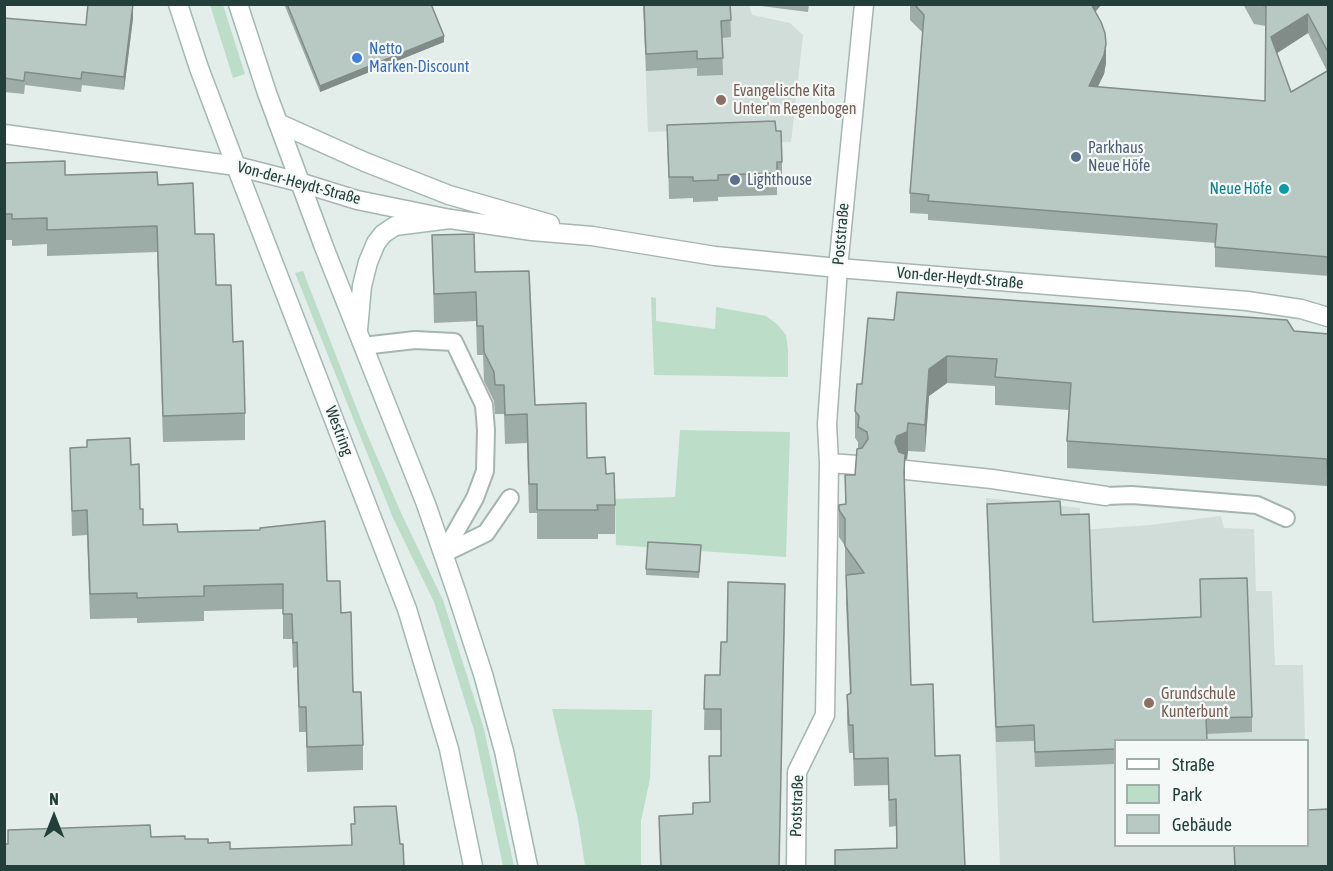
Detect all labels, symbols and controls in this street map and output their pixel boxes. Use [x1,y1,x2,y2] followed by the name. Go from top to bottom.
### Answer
[369,39,469,77] place label: Netto Marken-Discount
[350,51,364,65] marker: Netto Marken-Discount
[733,81,857,119] place label: Evangelische Kita Unter'm Regenbogen
[714,93,728,107] marker: Evangelische Kita Unter'm Regenbogen
[1088,138,1150,176] place label: Parkhaus Neue Höfe
[1069,150,1083,164] marker: Parkhaus Neue Höfe
[235,157,363,209] street label: Von-der-Heydt-Straße
[747,170,812,190] place label: Lighthouse
[728,173,742,187] marker: Lighthouse
[1210,179,1272,199] place label: Neue Höfe
[1277,182,1291,196] marker: Neue Höfe
[829,202,853,266] street label: Poststraße
[896,263,1024,293] street label: Von-der-Heydt-Straße
[321,403,357,459] street label: Westring
[1161,684,1236,722] place label: Grundschule Kunterbunt
[1142,696,1156,710] marker: Grundschule Kunterbunt
[1114,739,1309,847] legend
[1172,754,1215,775] text: Straße
[786,775,808,837] street label: Poststraße
[1172,784,1202,805] text: Park
[24,787,84,847] north arrow
[49,790,59,808] text: N
[1172,814,1232,835] text: Gebäude

